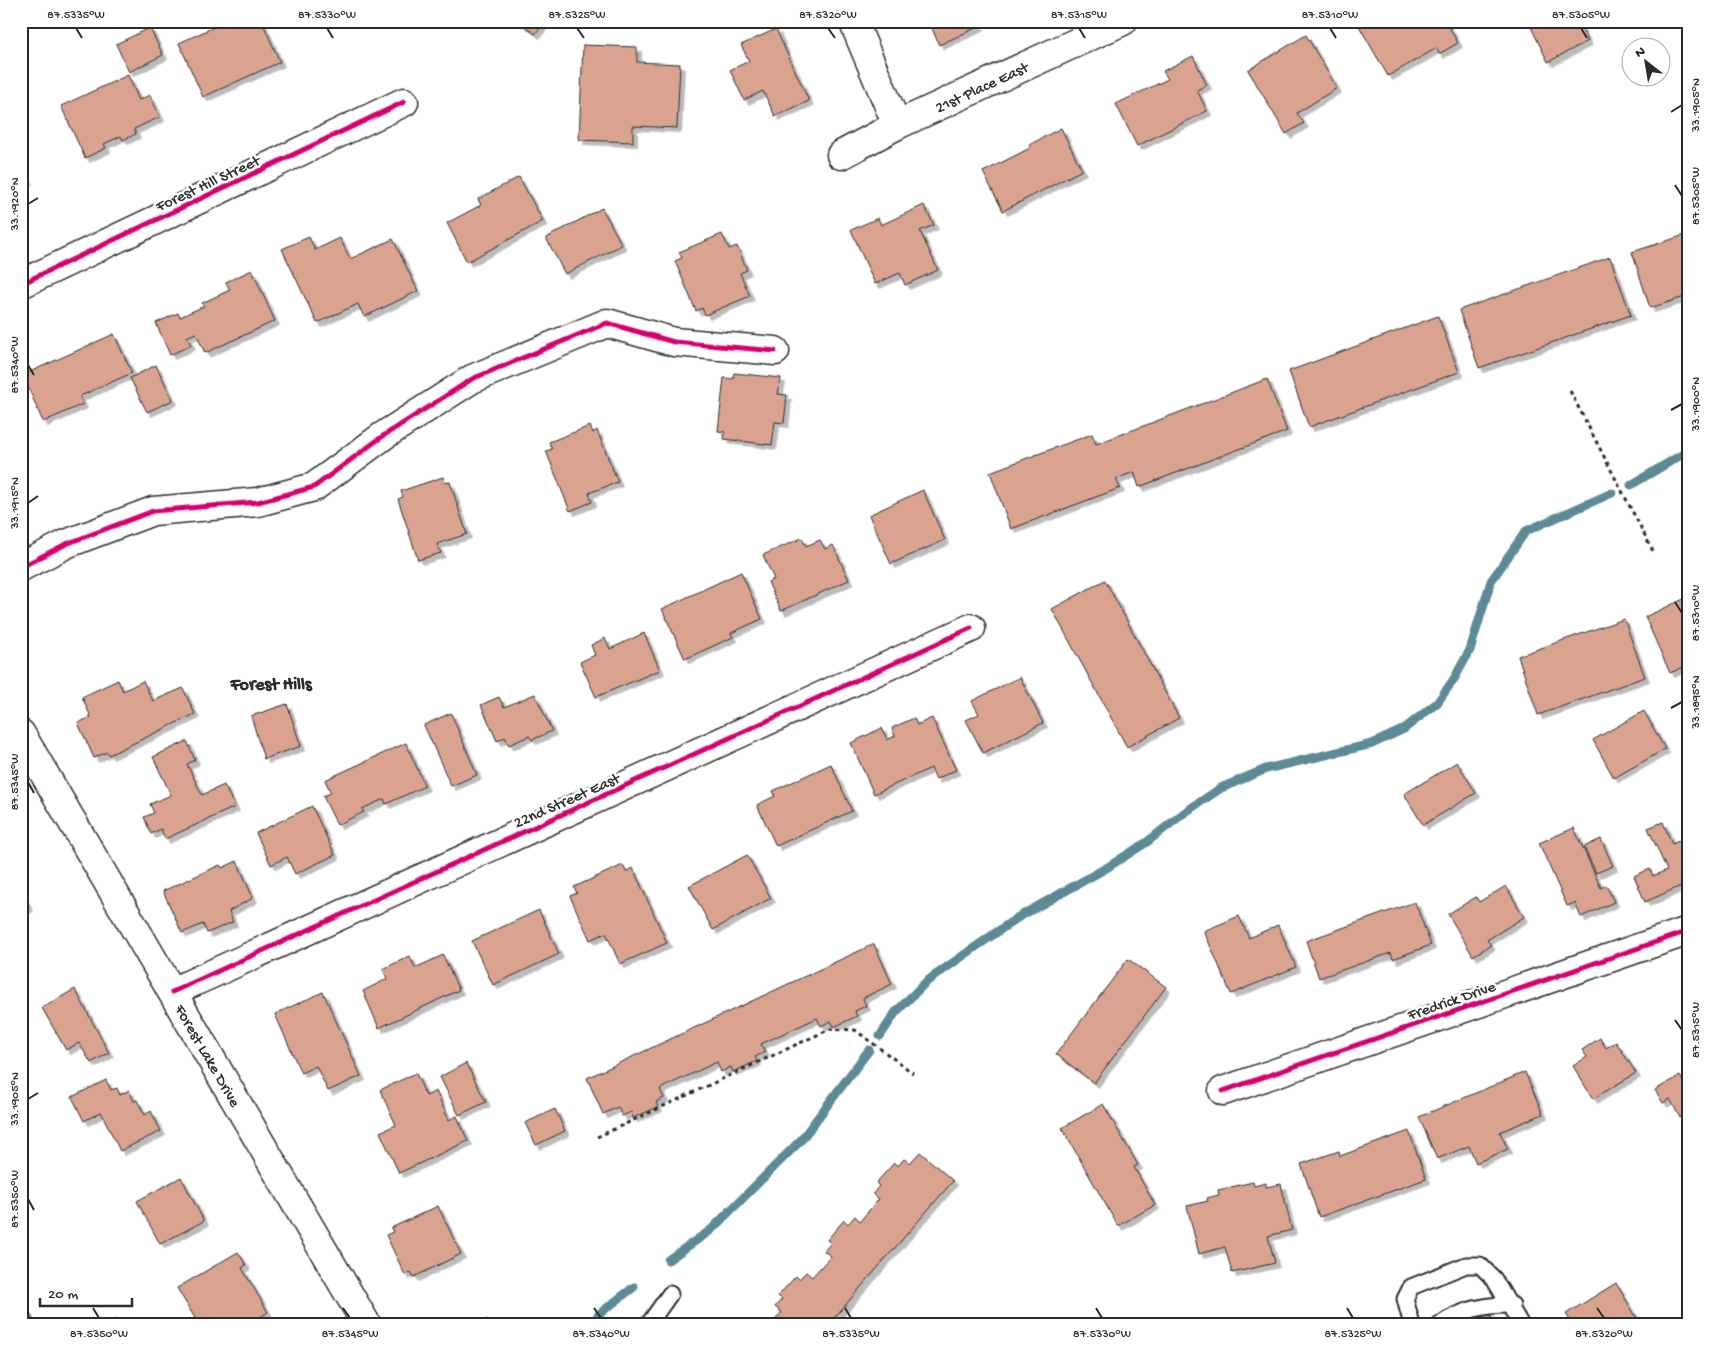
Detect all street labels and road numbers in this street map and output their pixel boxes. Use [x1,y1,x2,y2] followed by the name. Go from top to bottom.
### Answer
[933,59,1033,119] street label: 21st Place East
[152,152,265,218] street label: Forest Hill Street
[511,770,625,834] street label: 22nd Street East
[1405,978,1499,1027] street label: Fredrick Drive
[168,1001,243,1112] street label: Forest Lake Drive

